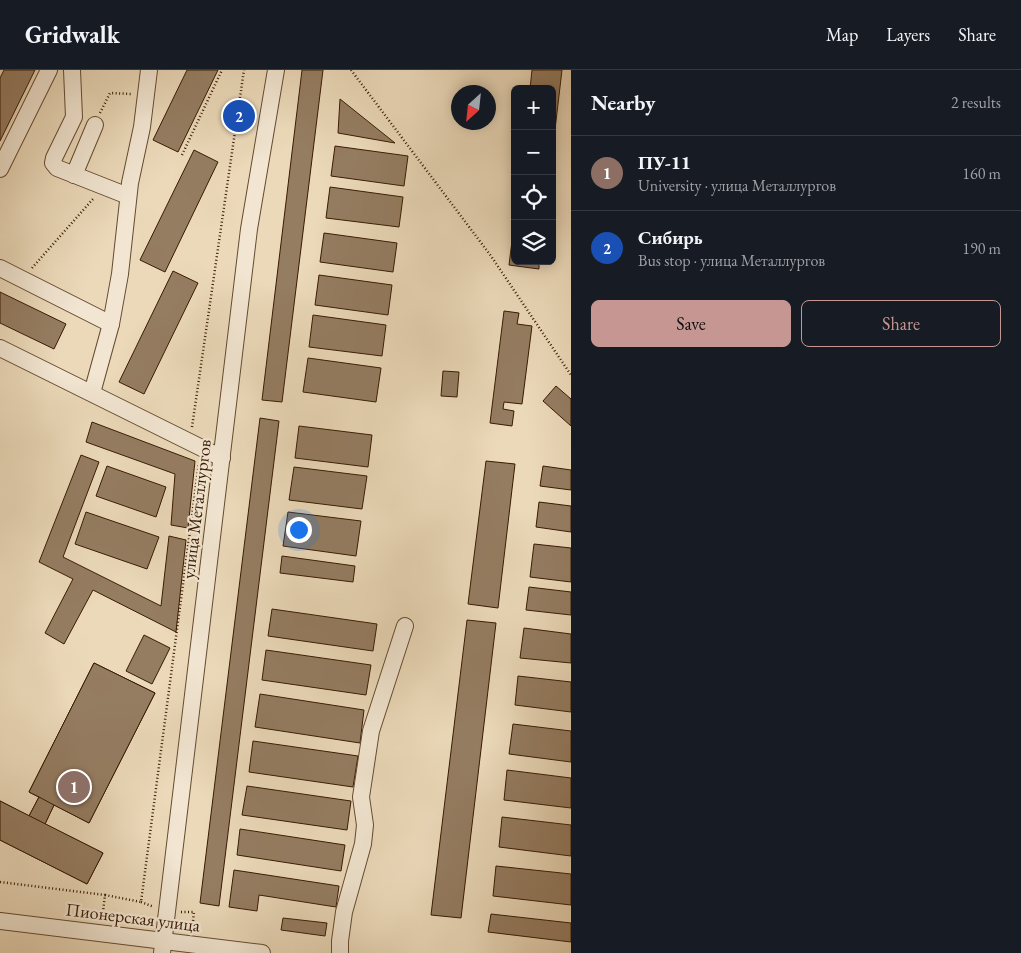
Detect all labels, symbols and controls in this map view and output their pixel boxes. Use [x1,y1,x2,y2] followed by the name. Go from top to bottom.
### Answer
[25,19,120,50] text: Gridwalk
[826,23,858,46] text: Map
[886,23,930,46] text: Layers
[958,23,996,46] text: Share
[451,85,496,130] north arrow
[511,85,556,265] map controls
[511,85,556,130] button: +
[591,89,655,116] text: Nearby
[951,92,1001,113] text: 2 results
[223,97,255,135] pin: 2
[511,130,556,175] button: −
[638,150,691,175] text: ПУ-11
[603,163,611,184] text: 1
[962,163,1001,184] text: 160 m
[511,175,556,220] button: locate
[638,175,836,196] text: University · улица Металлургов
[511,220,556,265] button: layers
[638,225,703,250] text: Сибирь
[603,238,611,259] text: 2
[962,238,1001,259] text: 190 m
[638,250,825,271] text: Bus stop · улица Металлургов
[591,300,791,347] button: Save
[801,300,1001,347] button: Share
[176,437,216,580] street label: улица Металлургов
[286,517,312,543] your location
[58,768,90,806] pin: 1
[64,897,202,937] street label: Пионерская улица

